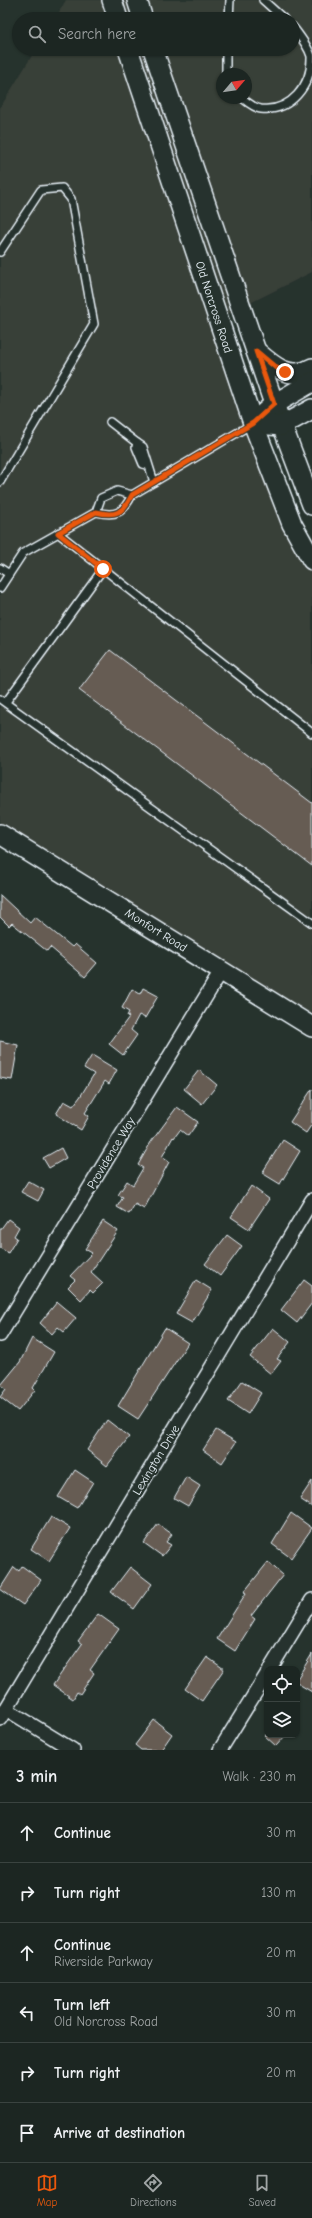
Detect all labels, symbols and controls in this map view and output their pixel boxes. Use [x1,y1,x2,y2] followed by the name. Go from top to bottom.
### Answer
[12,12,300,56] search box
[26,23,48,45] icon: search
[58,25,136,43] text: Search here
[216,68,252,104] north arrow
[193,259,235,355] street label: Old Norcross Road
[276,363,294,381] route end
[94,560,112,578] route start
[122,905,190,955] street label: Monfort Road
[84,1114,138,1191] street label: Providence Way
[130,1422,182,1498] street label: Lexington Drive
[264,1666,300,1738] map controls
[264,1666,300,1702] button: locate
[264,1702,300,1738] button: layers
[16,1767,57,1786] text: 3 min
[222,1769,296,1784] text: Walk · 230 m
[16,1822,38,1844] icon: ahead
[54,1824,111,1842] text: Continue
[266,1825,296,1840] text: 30 m
[16,1882,38,1904] icon: right
[54,1884,120,1902] text: Turn right
[261,1885,296,1900] text: 130 m
[54,1936,111,1954] text: Continue
[16,1942,38,1964] icon: ahead
[266,1945,296,1960] text: 20 m
[54,1954,153,1969] text: Riverside Parkway
[54,1996,110,2014] text: Turn left
[16,2002,38,2024] icon: left
[266,2005,296,2020] text: 30 m
[54,2014,158,2029] text: Old Norcross Road
[16,2062,38,2084] icon: right
[54,2064,120,2082] text: Turn right
[266,2065,296,2080] text: 20 m
[16,2122,38,2144] icon: arrive
[54,2124,185,2142] text: Arrive at destination
[36,2172,58,2209] tab: Map
[130,2172,177,2209] tab: Directions
[249,2172,276,2209] tab: Saved

